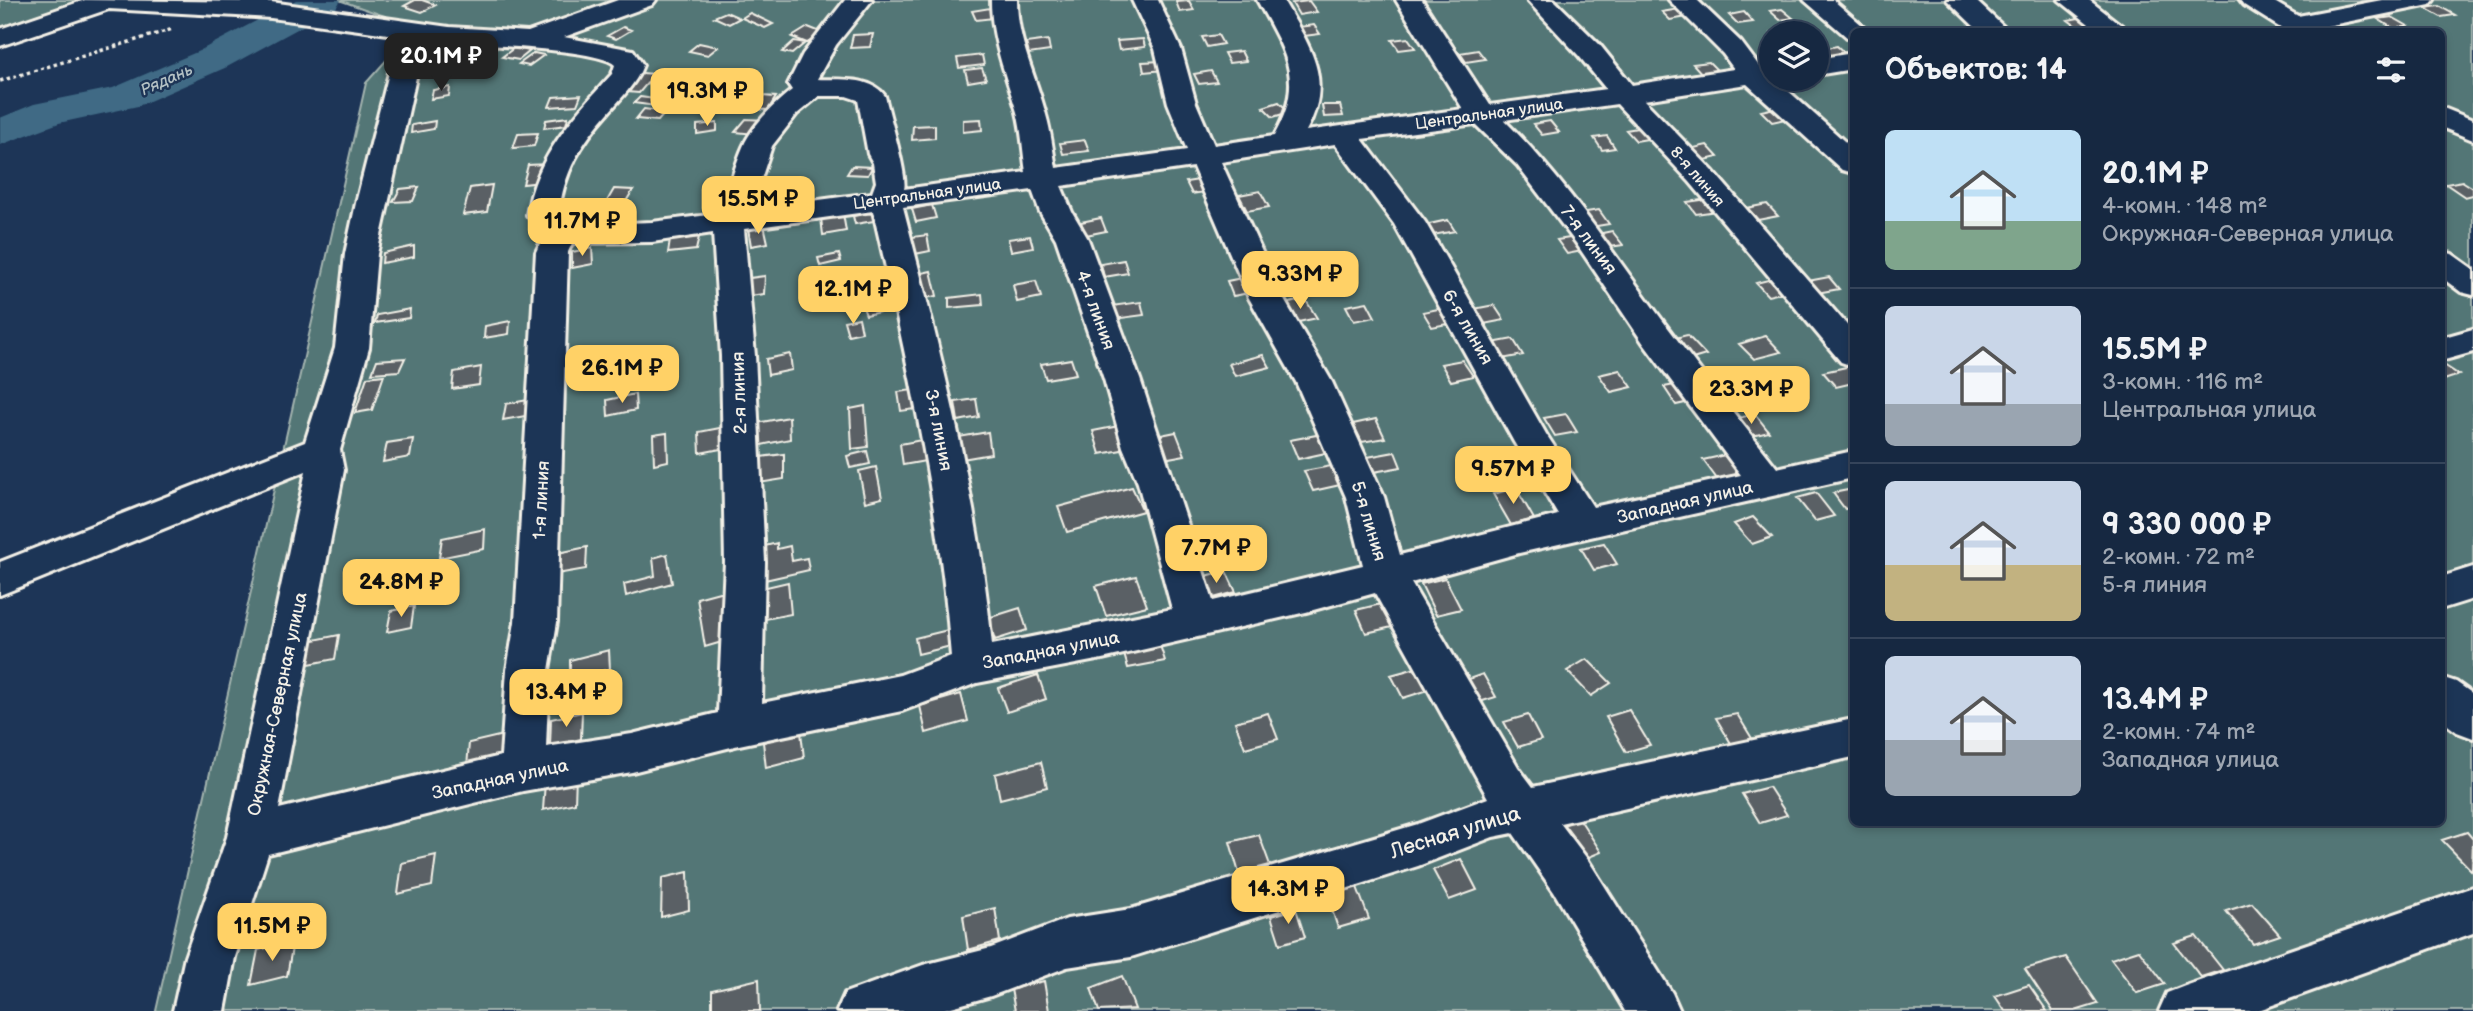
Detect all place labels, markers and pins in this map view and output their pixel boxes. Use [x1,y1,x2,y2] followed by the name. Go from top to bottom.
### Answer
[376,34,506,93] pin: 20.1M ₽
[642,68,772,128] pin: 19.3M ₽
[693,176,823,236] pin: 15.5M ₽
[517,198,647,258] pin: 11.7M ₽
[1235,252,1365,311] pin: 9.33M ₽
[788,266,918,326] pin: 12.1M ₽
[557,346,687,405] pin: 26.1M ₽
[1686,366,1816,426] pin: 23.3M ₽
[1448,447,1578,506] pin: 9.57M ₽
[1159,526,1273,585] pin: 7.7M ₽
[336,560,466,619] pin: 24.8M ₽
[501,670,631,729] pin: 13.4M ₽
[1223,866,1353,926] pin: 14.3M ₽
[207,904,337,963] pin: 11.5M ₽

